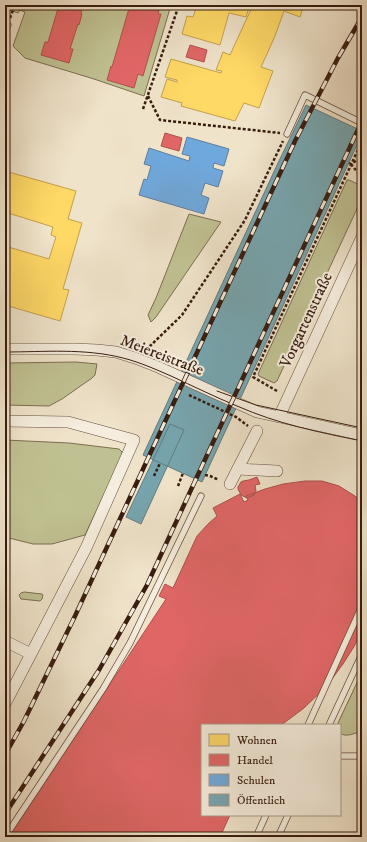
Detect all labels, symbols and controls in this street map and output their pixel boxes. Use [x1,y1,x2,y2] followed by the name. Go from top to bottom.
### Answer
[275,269,337,372] street label: Vorgartenstraße
[117,330,207,380] street label: Meiereistraße
[201,724,341,816] legend
[236,733,278,748] text: Wohnen
[237,753,273,768] text: Handel
[237,773,276,788] text: Schulen
[237,793,286,808] text: Öffentlich

